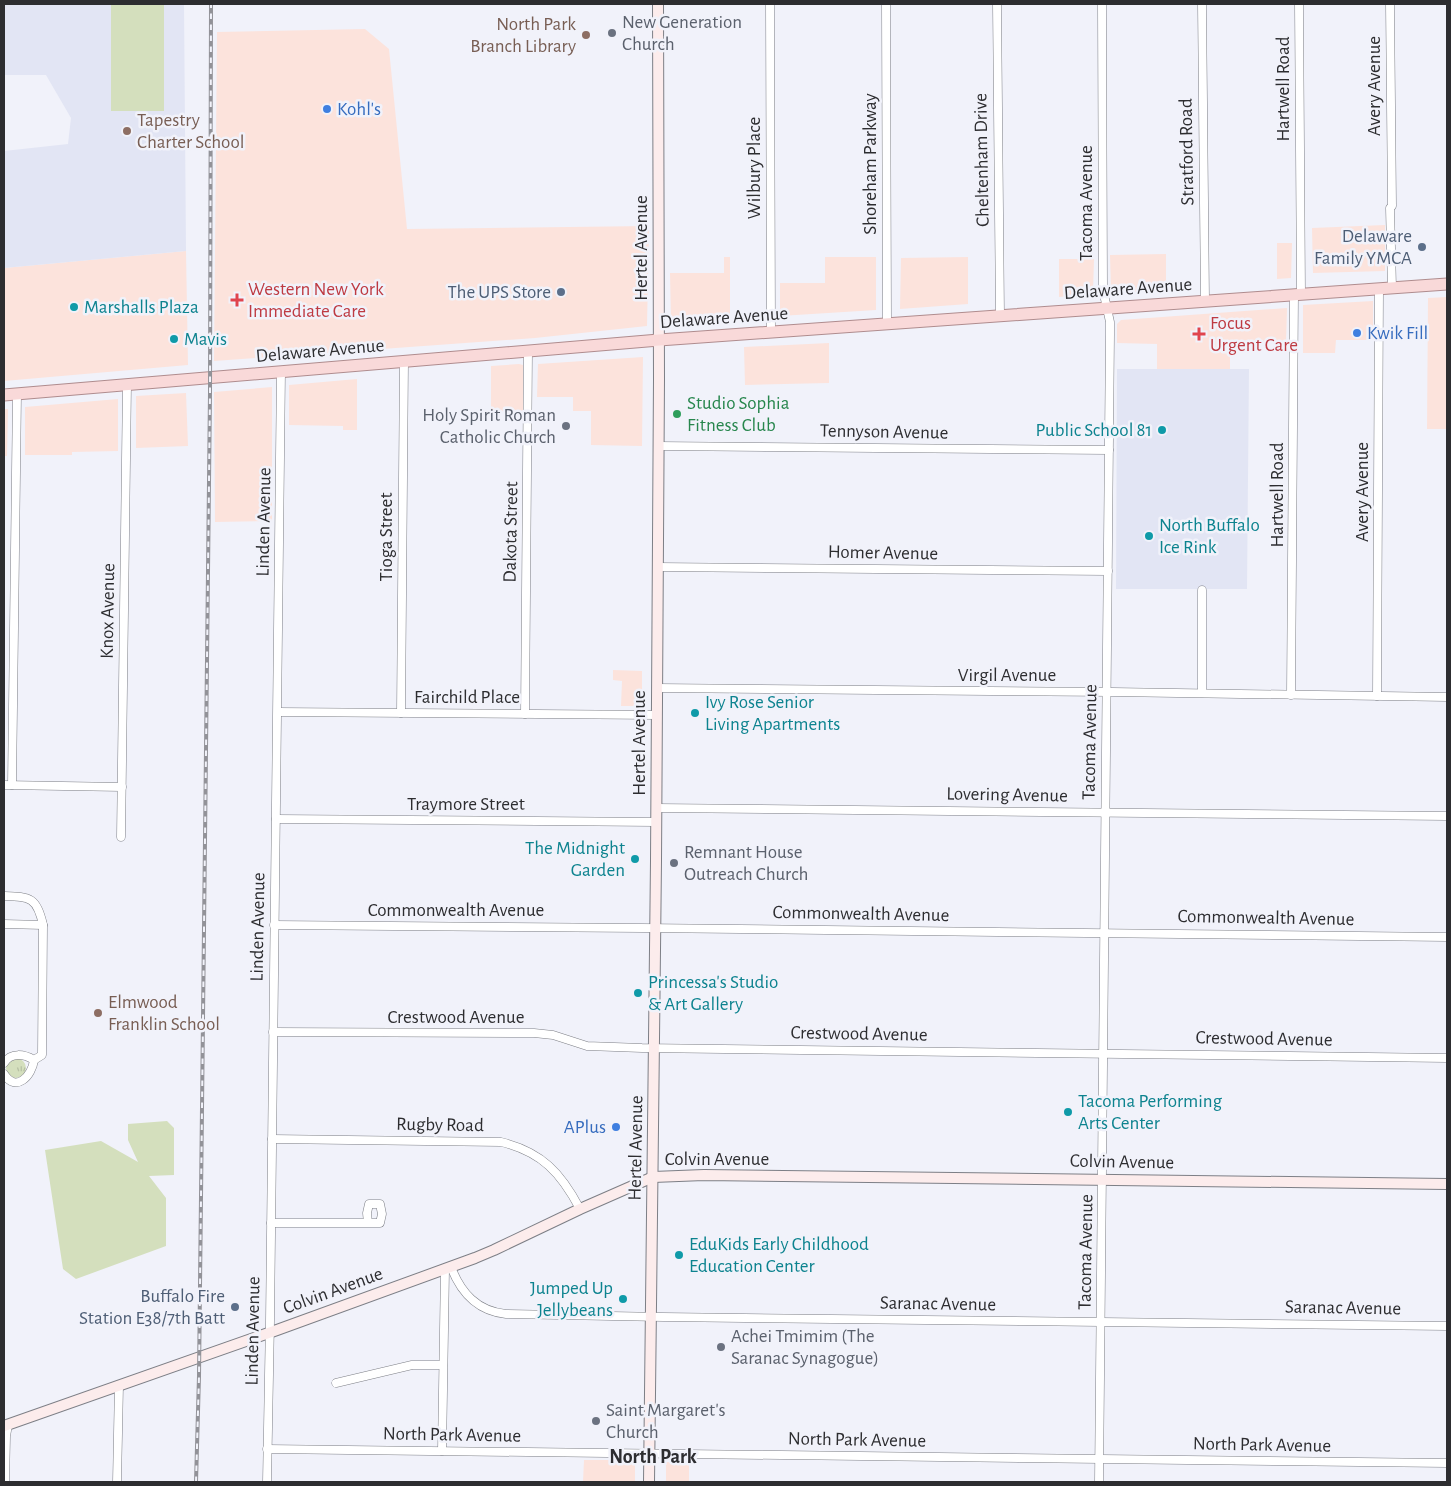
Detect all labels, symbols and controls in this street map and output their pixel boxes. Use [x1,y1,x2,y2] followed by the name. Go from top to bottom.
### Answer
[622,13,742,54] place label: New Generation Church
[470,15,576,56] place label: North Park Branch Library
[606,27,618,39] marker: New Generation Church
[580,29,592,41] marker: North Park Branch Library
[1274,36,1293,142] street label: Hartwell Road
[1365,36,1384,136] street label: Avery Avenue
[861,93,880,235] street label: Shoreham Parkway
[971,93,993,227] street label: Cheltenham Drive
[1177,98,1197,206] street label: Stratford Road
[337,100,381,119] place label: Kohl's
[321,103,333,115] marker: Kohl's
[137,111,244,152] place label: Tapestry Charter School
[745,117,764,219] street label: Wilbury Place
[121,125,133,137] marker: Tapestry Charter School
[1077,145,1096,261] street label: Tacoma Avenue
[632,195,651,301] street label: Hertel Avenue
[1314,227,1412,268] place label: Delaware Family YMCA
[1416,241,1428,253] marker: Delaware Family YMCA
[1063,275,1193,303] street label: Delaware Avenue
[248,280,384,321] place label: Western New York Immediate Care
[447,283,551,302] place label: The UPS Store
[555,286,567,298] marker: The UPS Store
[230,293,244,307] marker: Western New York Immediate Care
[84,298,199,317] place label: Marshalls Plaza
[68,301,80,313] marker: Marshalls Plaza
[659,304,789,332] street label: Delaware Avenue
[1210,314,1298,355] place label: Focus Urgent Care
[1367,324,1428,343] place label: Kwik Fill
[1192,327,1206,341] marker: Focus Urgent Care
[1351,327,1363,339] marker: Kwik Fill
[184,330,227,349] place label: Mavis
[168,333,180,345] marker: Mavis
[255,336,385,366] street label: Delaware Avenue
[687,394,790,435] place label: Studio Sophia Fitness Club
[422,406,556,447] place label: Holy Spirit Roman Catholic Church
[671,408,683,420] marker: Studio Sophia Fitness Club
[560,420,572,432] marker: Holy Spirit Roman Catholic Church
[820,421,948,443] street label: Tennyson Avenue
[1035,421,1152,440] place label: Public School 81
[1156,424,1168,436] marker: Public School 81
[1268,442,1287,548] street label: Hartwell Road
[1353,442,1372,542] street label: Avery Avenue
[254,467,274,577] street label: Linden Avenue
[501,481,521,583] street label: Dakota Street
[377,493,396,581] street label: Tioga Street
[1159,516,1260,557] place label: North Buffalo Ice Rink
[1143,530,1155,542] marker: North Buffalo Ice Rink
[828,543,938,563] street label: Homer Avenue
[98,563,118,659] street label: Knox Avenue
[958,666,1056,685] street label: Virgil Avenue
[1079,684,1101,800] street label: Tacoma Avenue
[414,688,520,707] street label: Fairchild Place
[630,690,649,796] street label: Hertel Avenue
[705,693,840,734] place label: Ivy Rose Senior Living Apartments
[689,707,701,719] marker: Ivy Rose Senior Living Apartments
[946,784,1068,806] street label: Lovering Avenue
[407,795,525,814] street label: Traymore Street
[525,839,625,880] place label: The Midnight Garden
[684,843,808,884] place label: Remnant House Outreach Church
[629,853,641,865] marker: The Midnight Garden
[668,857,680,869] marker: Remnant House Outreach Church
[248,872,268,982] street label: Linden Avenue
[368,901,544,920] street label: Commonwealth Avenue
[773,903,949,925] street label: Commonwealth Avenue
[1178,907,1354,929] street label: Commonwealth Avenue
[648,973,778,1014] place label: Princessa's Studio & Art Gallery
[632,987,644,999] marker: Princessa's Studio & Art Gallery
[108,993,220,1034] place label: Elmwood Franklin School
[92,1007,104,1019] marker: Elmwood Franklin School
[387,1008,525,1027] street label: Crestwood Avenue
[790,1023,928,1045] street label: Crestwood Avenue
[1195,1028,1333,1050] street label: Crestwood Avenue
[1078,1092,1223,1133] place label: Tacoma Performing Arts Center
[626,1095,646,1201] street label: Hertel Avenue
[1062,1106,1074,1118] marker: Tacoma Performing Arts Center
[396,1115,484,1135] street label: Rugby Road
[564,1118,606,1137] place label: APlus
[610,1121,622,1133] marker: APlus
[665,1150,769,1169] street label: Colvin Avenue
[1070,1152,1174,1172] street label: Colvin Avenue
[1075,1194,1097,1310] street label: Tacoma Avenue
[689,1235,869,1276] place label: EduKids Early Childhood Education Center
[673,1249,685,1261] marker: EduKids Early Childhood Education Center
[281,1264,385,1318] street label: Colvin Avenue
[243,1276,263,1386] street label: Linden Avenue
[530,1279,613,1320] place label: Jumped Up Jellybeans
[79,1287,225,1328] place label: Buffalo Fire Station E38/7th Batt
[617,1293,629,1305] marker: Jumped Up Jellybeans
[880,1293,996,1315] street label: Saranac Avenue
[1285,1297,1401,1319] street label: Saranac Avenue
[229,1301,241,1313] marker: Buffalo Fire Station E38/7th Batt
[731,1327,879,1368] place label: Achei Tmimim (The Saranac Synagogue)
[715,1341,727,1353] marker: Achei Tmimim (The Saranac Synagogue)
[606,1401,726,1442] place label: Saint Margaret's Church
[590,1415,602,1427] marker: Saint Margaret's Church
[383,1424,521,1446] street label: North Park Avenue
[788,1429,926,1451] street label: North Park Avenue
[1193,1434,1331,1456] street label: North Park Avenue
[609,1447,697,1467] district label: North Park

